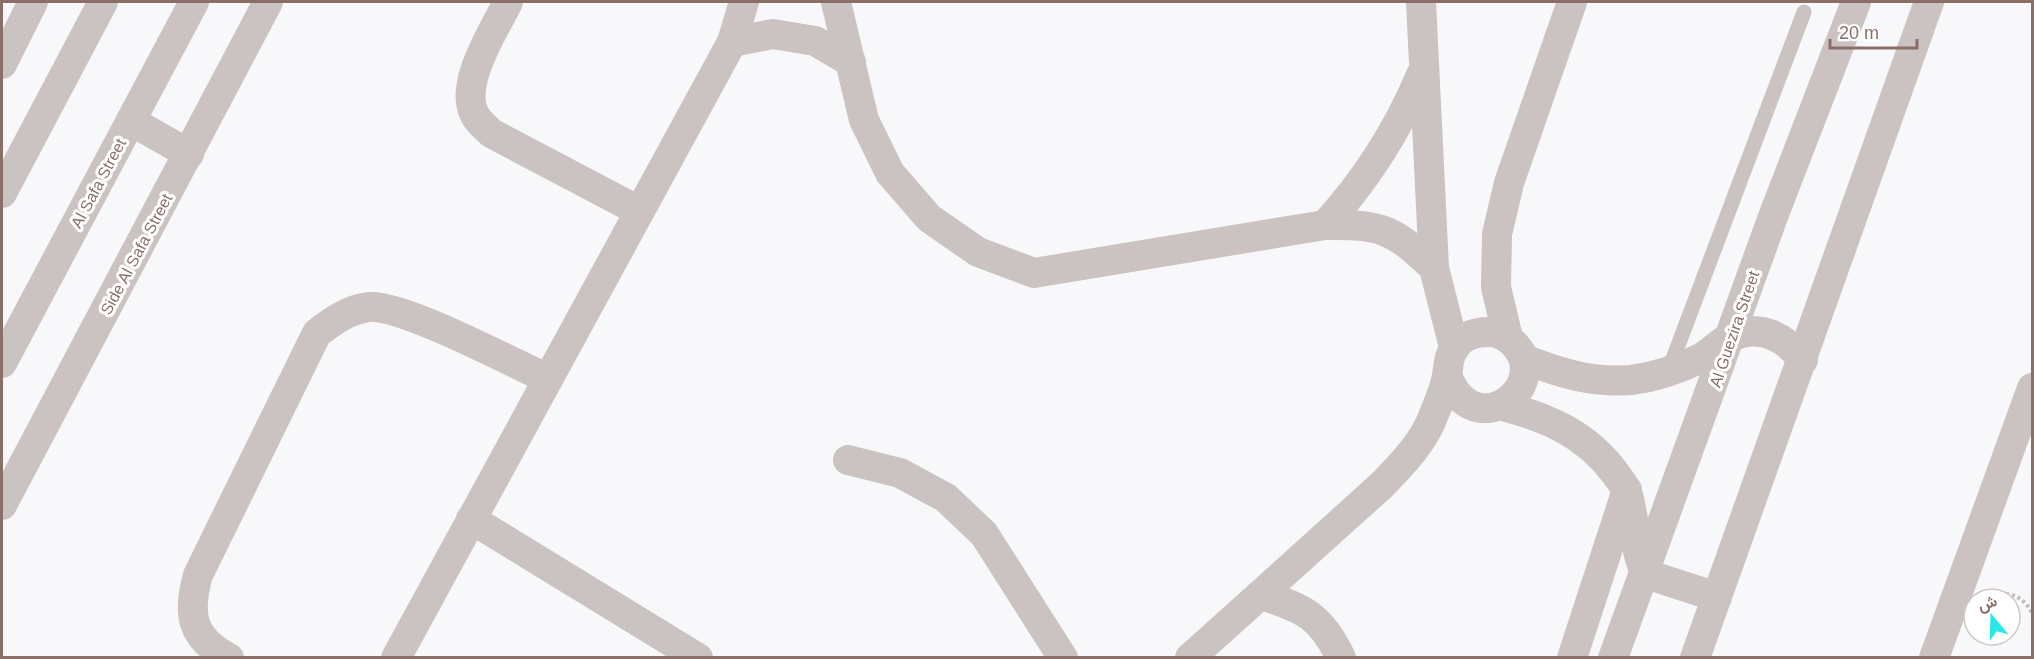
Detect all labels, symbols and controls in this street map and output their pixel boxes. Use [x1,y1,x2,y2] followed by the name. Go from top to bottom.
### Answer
[1830,12,1917,50] scale bar
[1839,23,1879,43] text: 20 m
[68,135,129,231] street label: Al Safa Street
[97,190,176,318] street label: Side Al Safa Street
[1707,268,1763,390] street label: Al Guezira Street
[1962,587,2022,647] north arrow
[1975,592,1999,615] text: ش

